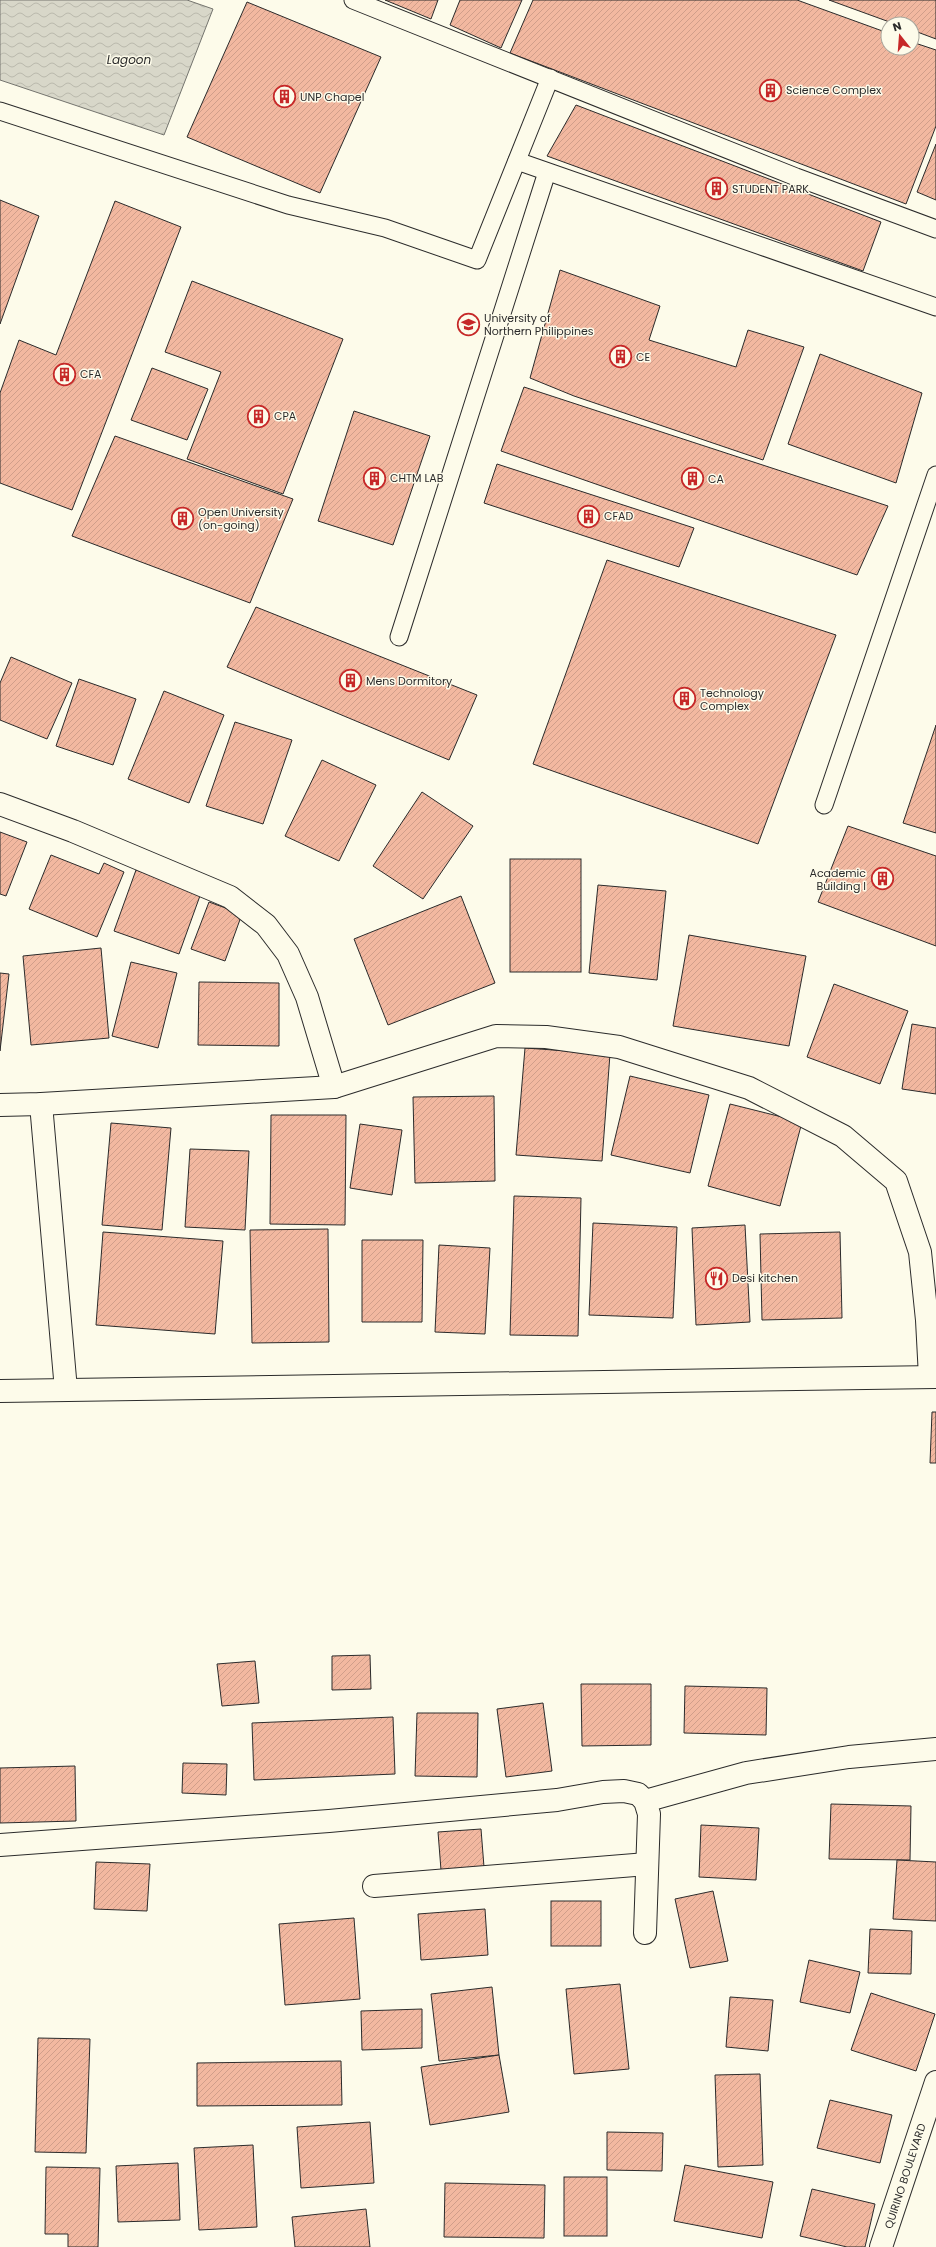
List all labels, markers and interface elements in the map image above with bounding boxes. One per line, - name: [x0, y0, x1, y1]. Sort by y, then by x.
- north arrow: [880, 16, 920, 56]
- text: N: [891, 18, 903, 35]
- water label: Lagoon: [107, 51, 151, 68]
- building icon: Science Complex: [758, 77, 784, 103]
- place label: Science Complex: [786, 82, 882, 98]
- building icon: UNP Chapel: [271, 84, 297, 110]
- place label: UNP Chapel: [300, 89, 364, 105]
- building icon: STUDENT PARK: [703, 176, 729, 202]
- place label: STUDENT PARK: [732, 181, 809, 197]
- place label: University of Northern Philippines: [484, 310, 594, 339]
- school or university icon: University of Northern Philippines: [455, 311, 481, 337]
- building icon: CE: [607, 344, 633, 370]
- place label: CE: [636, 349, 650, 365]
- building icon: CFA: [52, 361, 78, 387]
- place label: CFA: [80, 366, 102, 382]
- building icon: CPA: [246, 403, 272, 429]
- place label: CPA: [274, 408, 297, 424]
- building icon: CHTM LAB: [361, 465, 387, 491]
- building icon: CA: [679, 466, 705, 492]
- place label: CHTM LAB: [390, 470, 444, 486]
- place label: CA: [708, 471, 724, 487]
- building icon: CFAD: [576, 503, 602, 529]
- place label: Open University (on-going): [198, 504, 285, 533]
- building icon: Open University (on-going): [170, 505, 196, 531]
- place label: CFAD: [604, 508, 633, 524]
- building icon: Mens Dormitory: [338, 668, 364, 694]
- place label: Mens Dormitory: [366, 673, 453, 689]
- place label: Technology Complex: [700, 685, 765, 714]
- building icon: Technology Complex: [671, 686, 697, 712]
- place label: Academic Building I: [810, 865, 866, 894]
- building icon: Academic Building I: [869, 866, 895, 892]
- restaurant icon: Desi kitchen: [704, 1265, 730, 1291]
- place label: Desi kitchen: [732, 1270, 798, 1286]
- street label: QUIRINO BOULEVARD: [880, 2121, 930, 2231]

